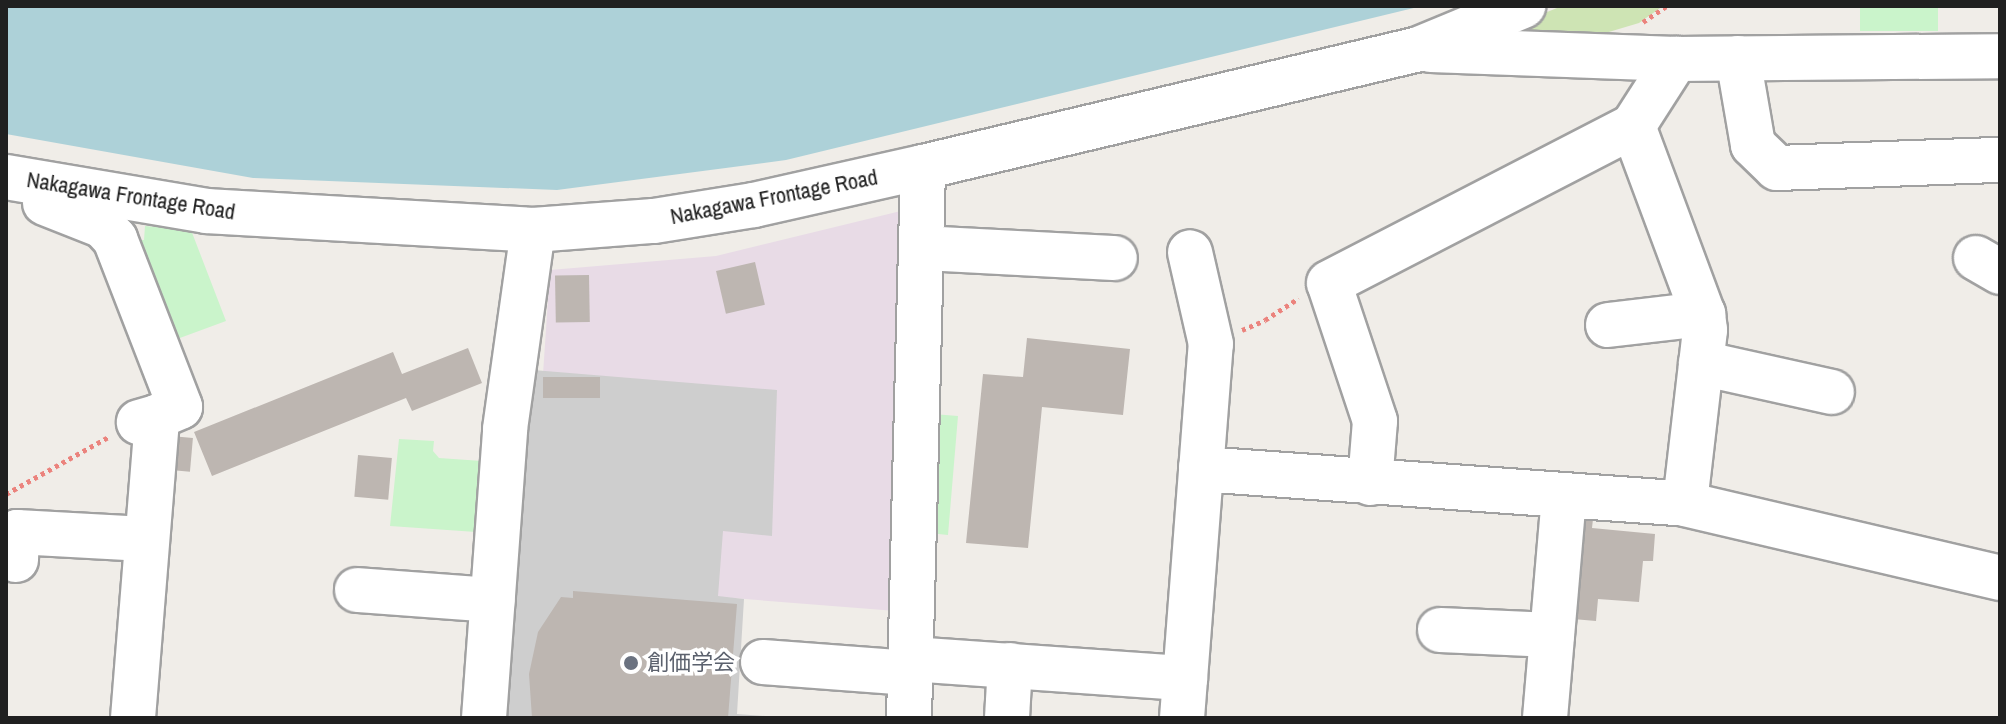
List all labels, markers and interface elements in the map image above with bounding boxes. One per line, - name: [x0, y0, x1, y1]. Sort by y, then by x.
- street label: Nakagawa Frontage Road: [668, 164, 880, 230]
- street label: Nakagawa Frontage Road: [25, 166, 237, 226]
- place label: 創価学会: [647, 650, 735, 676]
- marker: 創価学会: [622, 654, 640, 672]

